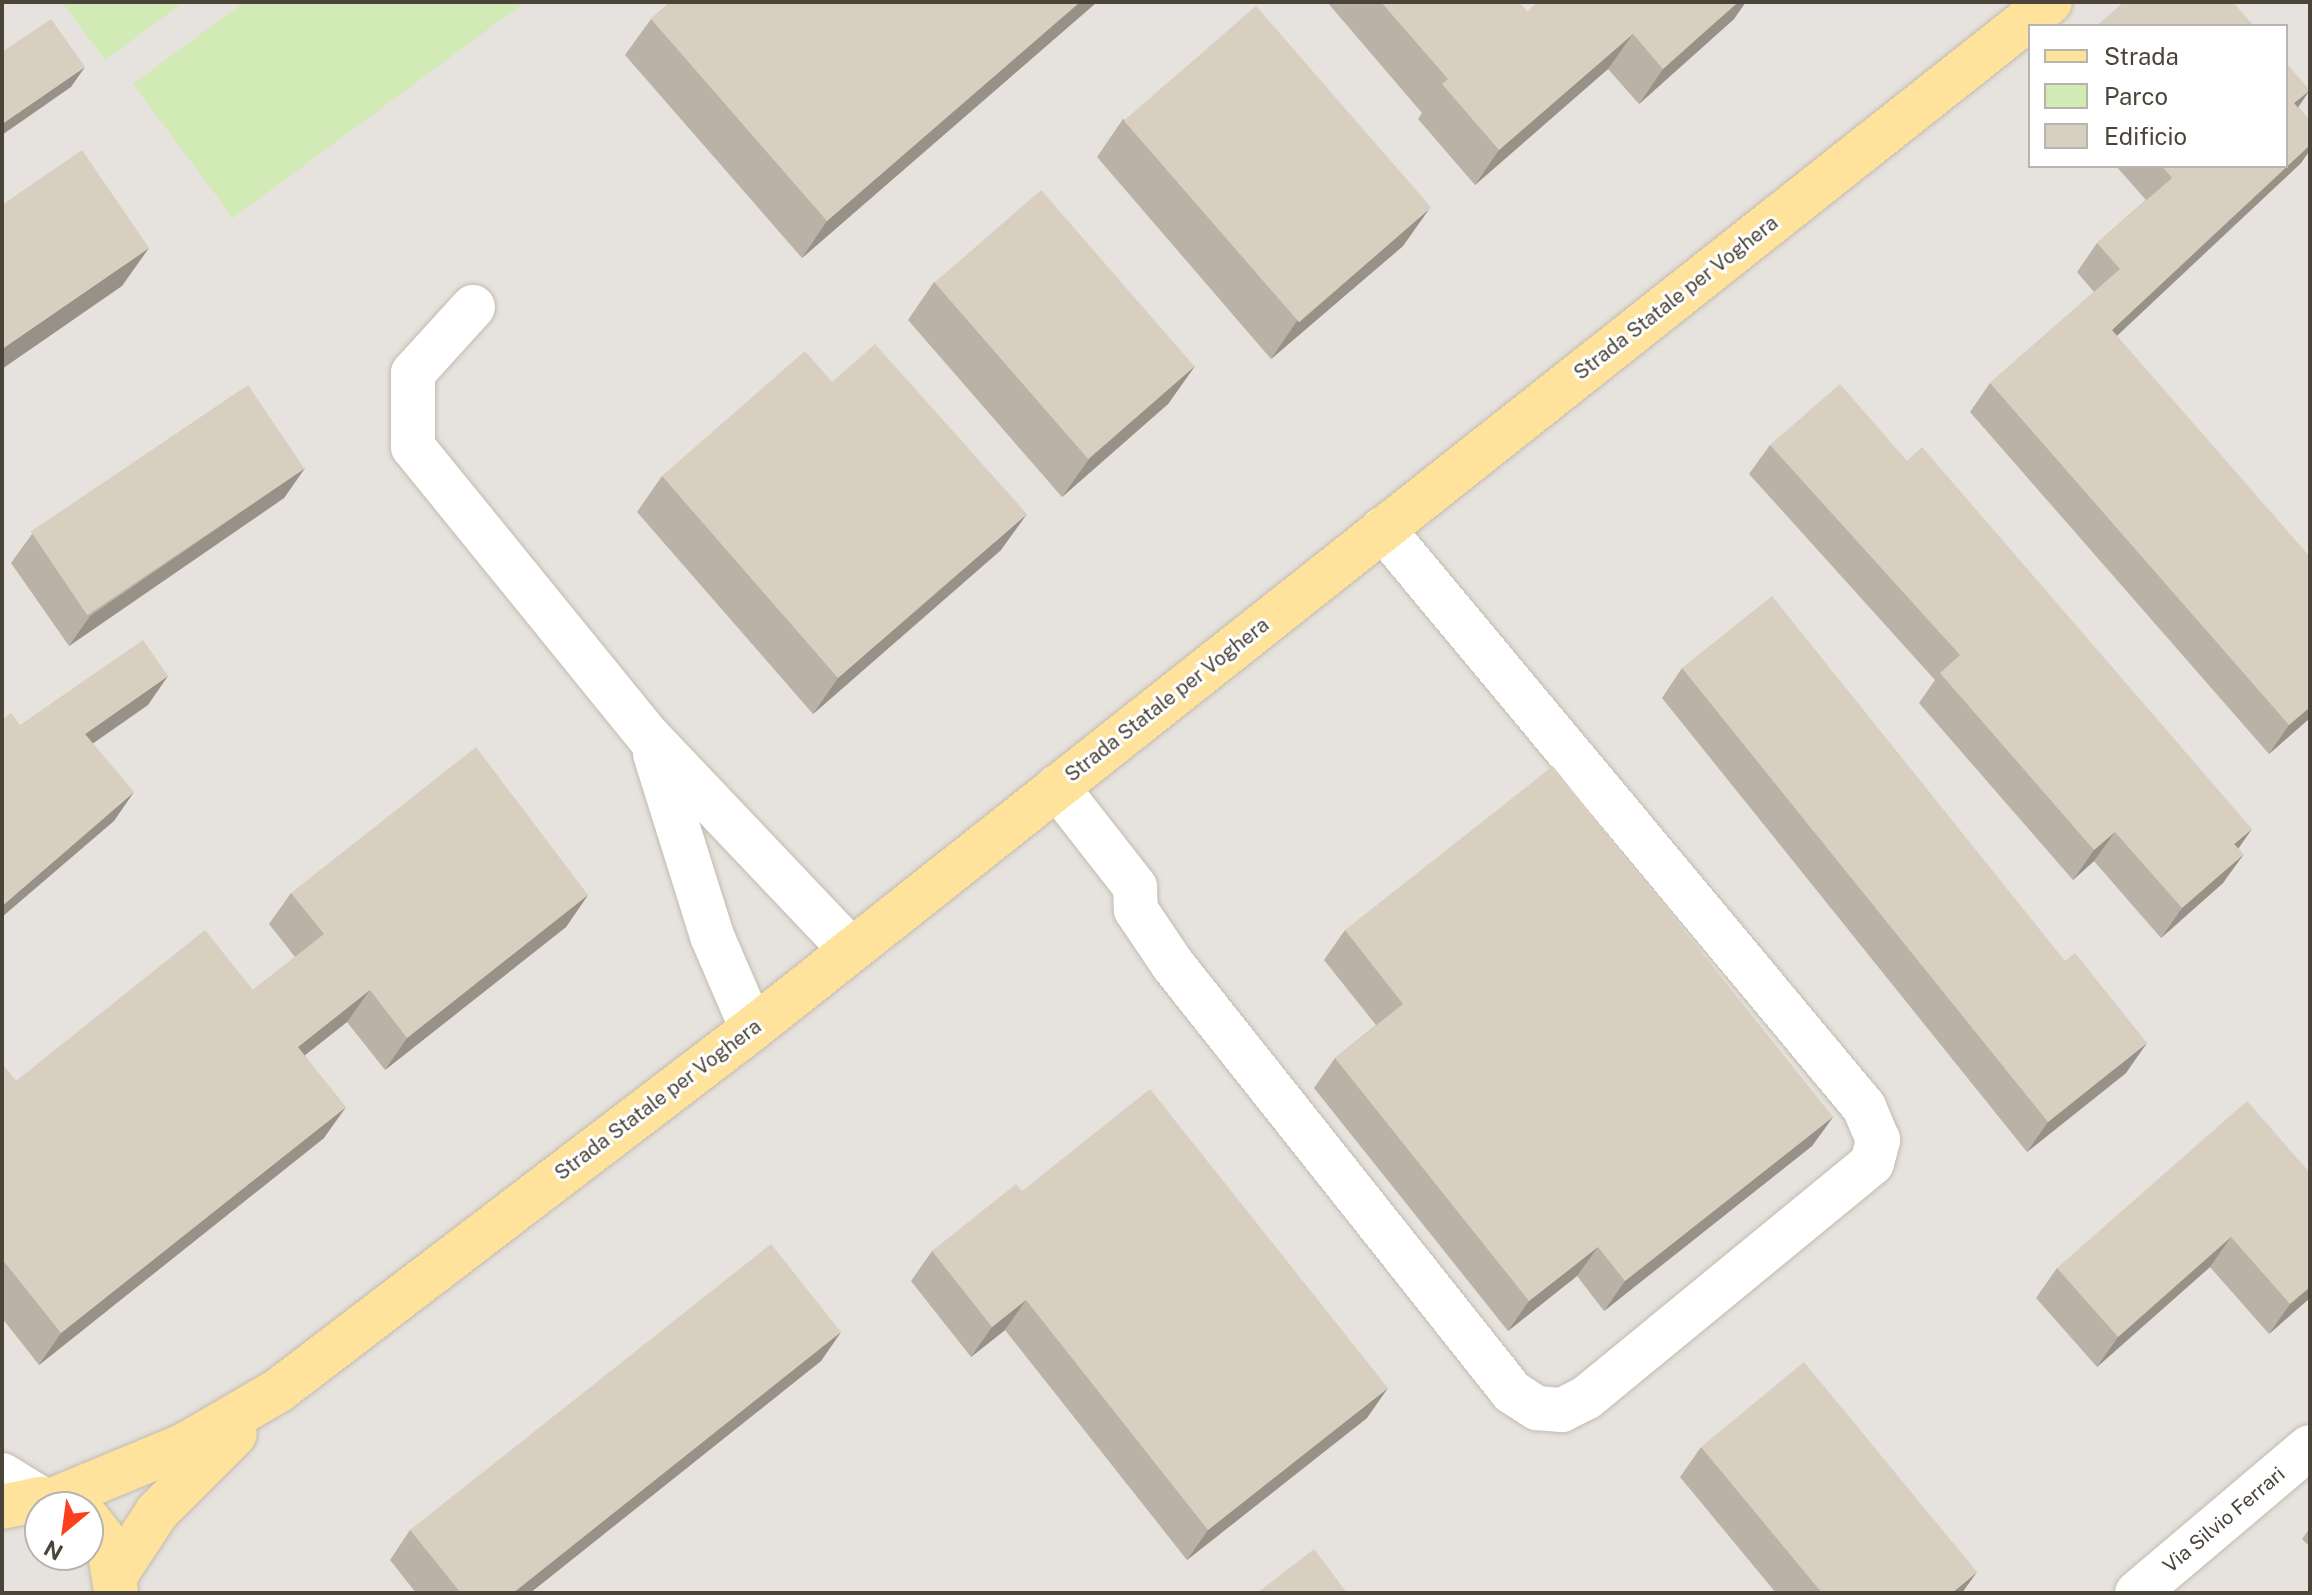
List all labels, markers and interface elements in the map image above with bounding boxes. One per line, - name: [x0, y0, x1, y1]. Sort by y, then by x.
- legend: [2028, 24, 2288, 168]
- text: Strada: [2104, 42, 2179, 70]
- text: Parco: [2104, 82, 2168, 110]
- text: Edificio: [2104, 122, 2187, 150]
- street label: Strada Statale per Voghera: [1569, 211, 1783, 385]
- street label: Strada Statale per Voghera: [1060, 613, 1274, 787]
- street label: Strada Statale per Voghera: [550, 1014, 766, 1186]
- street label: Via Silvio Ferrari: [2158, 1462, 2290, 1578]
- north arrow: [24, 1491, 104, 1571]
- text: N: [40, 1535, 67, 1566]

